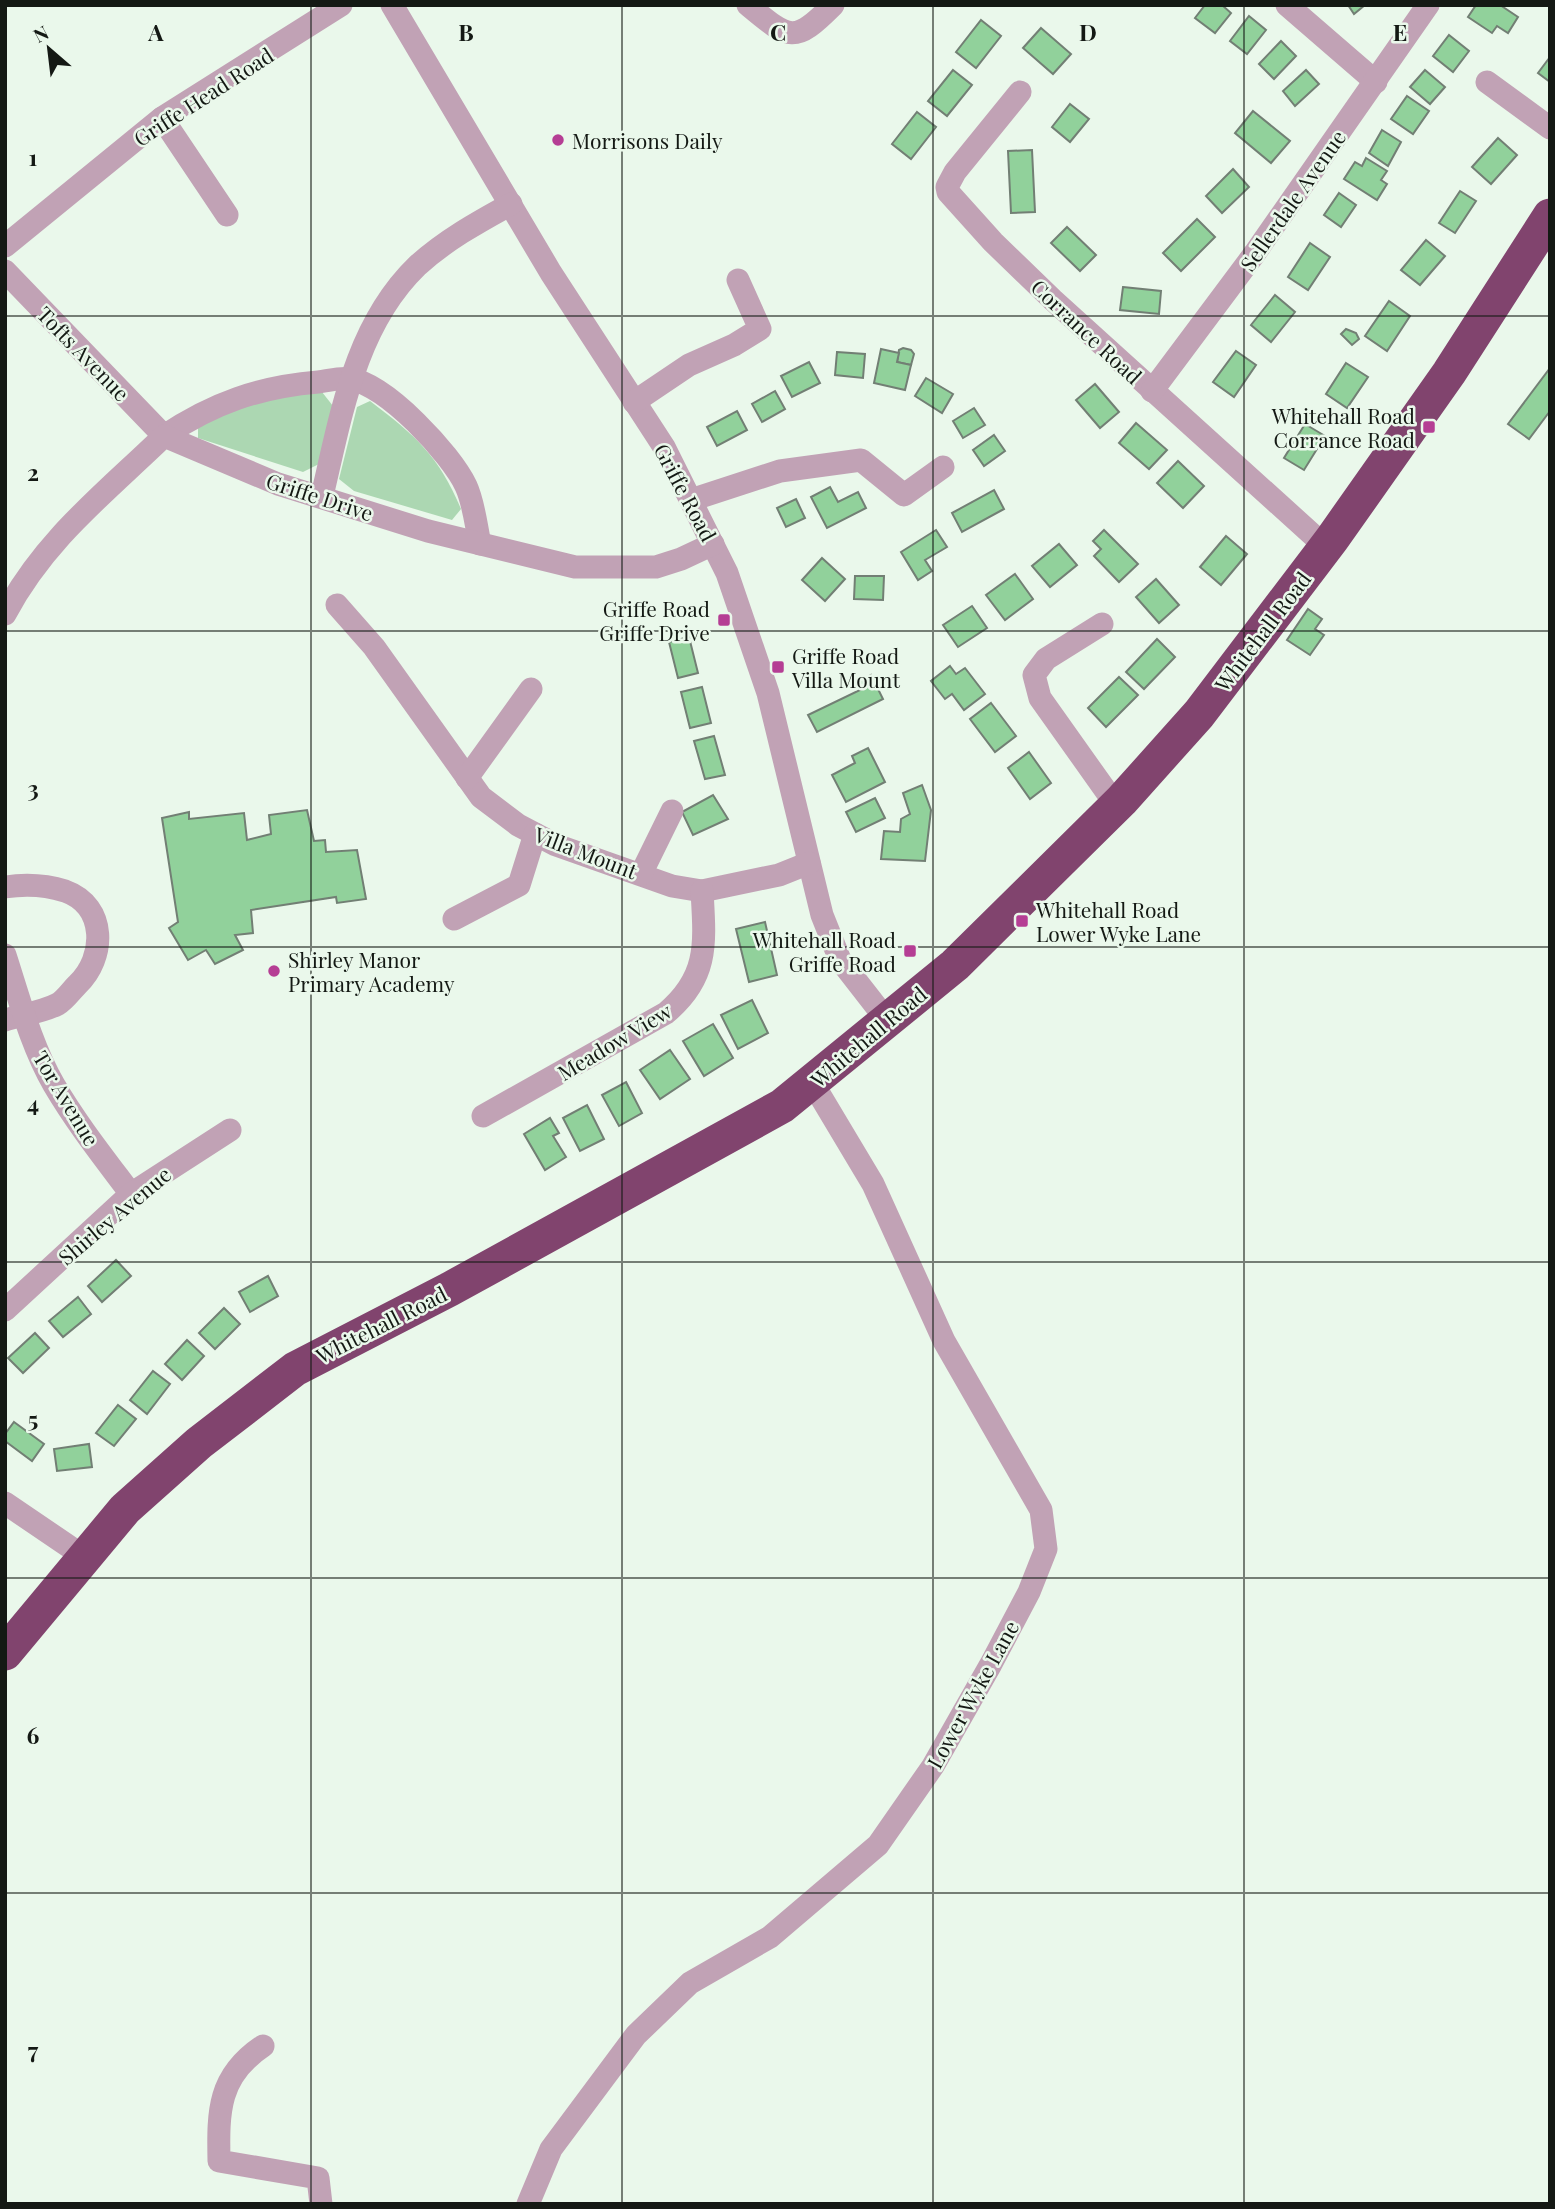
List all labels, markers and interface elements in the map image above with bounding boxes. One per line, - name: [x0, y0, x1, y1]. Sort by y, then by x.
- north arrow: [14, 14, 84, 84]
- text: A: [147, 16, 164, 47]
- text: B: [458, 16, 474, 47]
- text: C: [770, 16, 786, 47]
- text: D: [1079, 16, 1097, 47]
- text: E: [1393, 16, 1407, 47]
- text: N: [28, 18, 53, 48]
- street label: Griffe Head Road: [128, 40, 278, 152]
- street label: Sellerdale Avenue: [1233, 124, 1351, 276]
- place label: Morrisons Daily: [572, 126, 723, 154]
- marker: Morrisons Daily: [550, 132, 566, 148]
- text: 1: [29, 141, 38, 172]
- street label: Corrance Road: [1026, 273, 1148, 389]
- street label: Tofts Avenue: [32, 300, 136, 406]
- place label: Whitehall Road Corrance Road: [1271, 401, 1415, 453]
- marker: Whitehall Road Corrance Road: [1421, 419, 1437, 435]
- street label: Griffe Road: [648, 438, 724, 546]
- text: 2: [27, 456, 39, 487]
- street label: Griffe Drive: [263, 466, 377, 526]
- street label: Whitehall Road: [1207, 565, 1316, 697]
- place label: Griffe Road Griffe Drive: [599, 594, 710, 646]
- marker: Griffe Road Griffe Drive: [716, 612, 732, 628]
- place label: Griffe Road Villa Mount: [791, 641, 900, 693]
- marker: Griffe Road Villa Mount: [770, 659, 786, 675]
- text: 3: [27, 772, 39, 803]
- street label: Villa Mount: [530, 819, 642, 885]
- place label: Whitehall Road Lower Wyke Lane: [1035, 895, 1201, 947]
- marker: Whitehall Road Lower Wyke Lane: [1014, 913, 1030, 929]
- place label: Whitehall Road Griffe Road: [752, 925, 896, 977]
- marker: Whitehall Road Griffe Road: [902, 943, 918, 959]
- place label: Shirley Manor Primary Academy: [288, 945, 455, 997]
- marker: Shirley Manor Primary Academy: [266, 963, 282, 979]
- street label: Whitehall Road: [803, 979, 932, 1093]
- street label: Meadow View: [552, 996, 677, 1086]
- street label: Tor Avenue: [28, 1045, 106, 1151]
- text: 4: [27, 1087, 39, 1118]
- street label: Shirley Avenue: [52, 1160, 176, 1270]
- street label: Whitehall Road: [310, 1279, 451, 1369]
- text: 5: [28, 1403, 38, 1434]
- street label: Lower Wyke Lane: [920, 1615, 1024, 1773]
- text: 6: [27, 1719, 40, 1750]
- text: 7: [28, 2034, 39, 2065]

